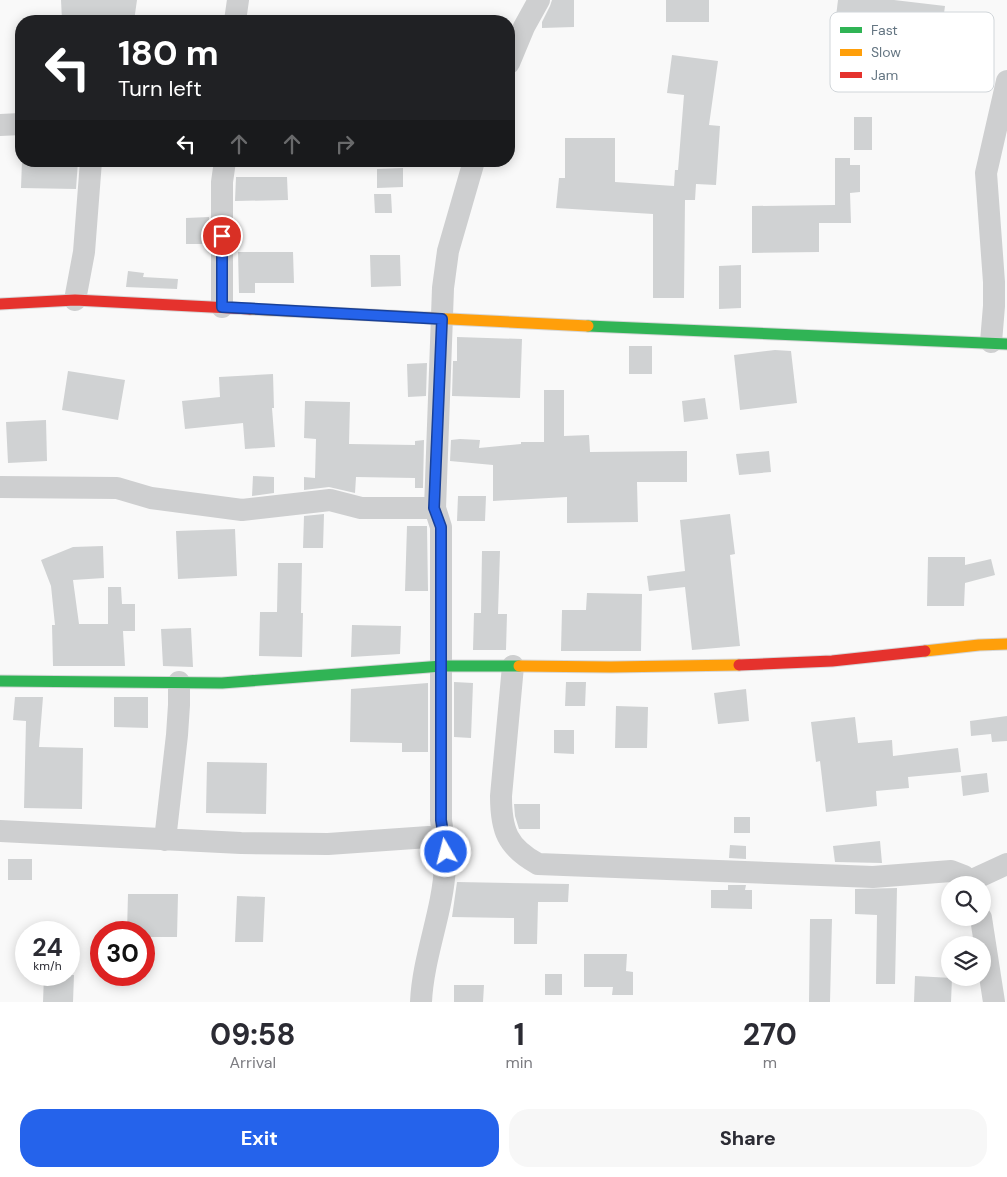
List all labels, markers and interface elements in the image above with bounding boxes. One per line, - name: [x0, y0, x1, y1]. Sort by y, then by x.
- legend: [830, 12, 994, 92]
- text: Fast: [871, 21, 898, 39]
- text: 180 m: [118, 30, 219, 76]
- icon: left: [35, 35, 100, 100]
- text: Slow: [871, 43, 901, 61]
- text: Jam: [871, 66, 898, 84]
- text: Turn left: [118, 74, 202, 103]
- icon: left: [172, 130, 200, 158]
- icon: ahead: [225, 130, 253, 158]
- icon: ahead: [278, 130, 306, 158]
- icon: right: [331, 130, 359, 158]
- pin: [201, 215, 243, 257]
- icon: arrive: [208, 222, 236, 250]
- position arrow: [419, 825, 471, 877]
- map controls: [941, 876, 991, 986]
- button: search: [941, 876, 991, 926]
- speed limit sign: 30: [90, 921, 155, 986]
- text: 24: [32, 931, 63, 964]
- button: layers: [941, 936, 991, 986]
- text: km/h: [33, 958, 62, 974]
- text: 09:58: [210, 1015, 295, 1054]
- text: 1: [514, 1015, 525, 1054]
- text: 270: [743, 1015, 797, 1054]
- text: Arrival: [229, 1052, 276, 1073]
- text: min: [505, 1052, 533, 1073]
- text: m: [763, 1052, 777, 1073]
- button: Exit: [20, 1109, 499, 1167]
- button: Share: [509, 1109, 987, 1167]

